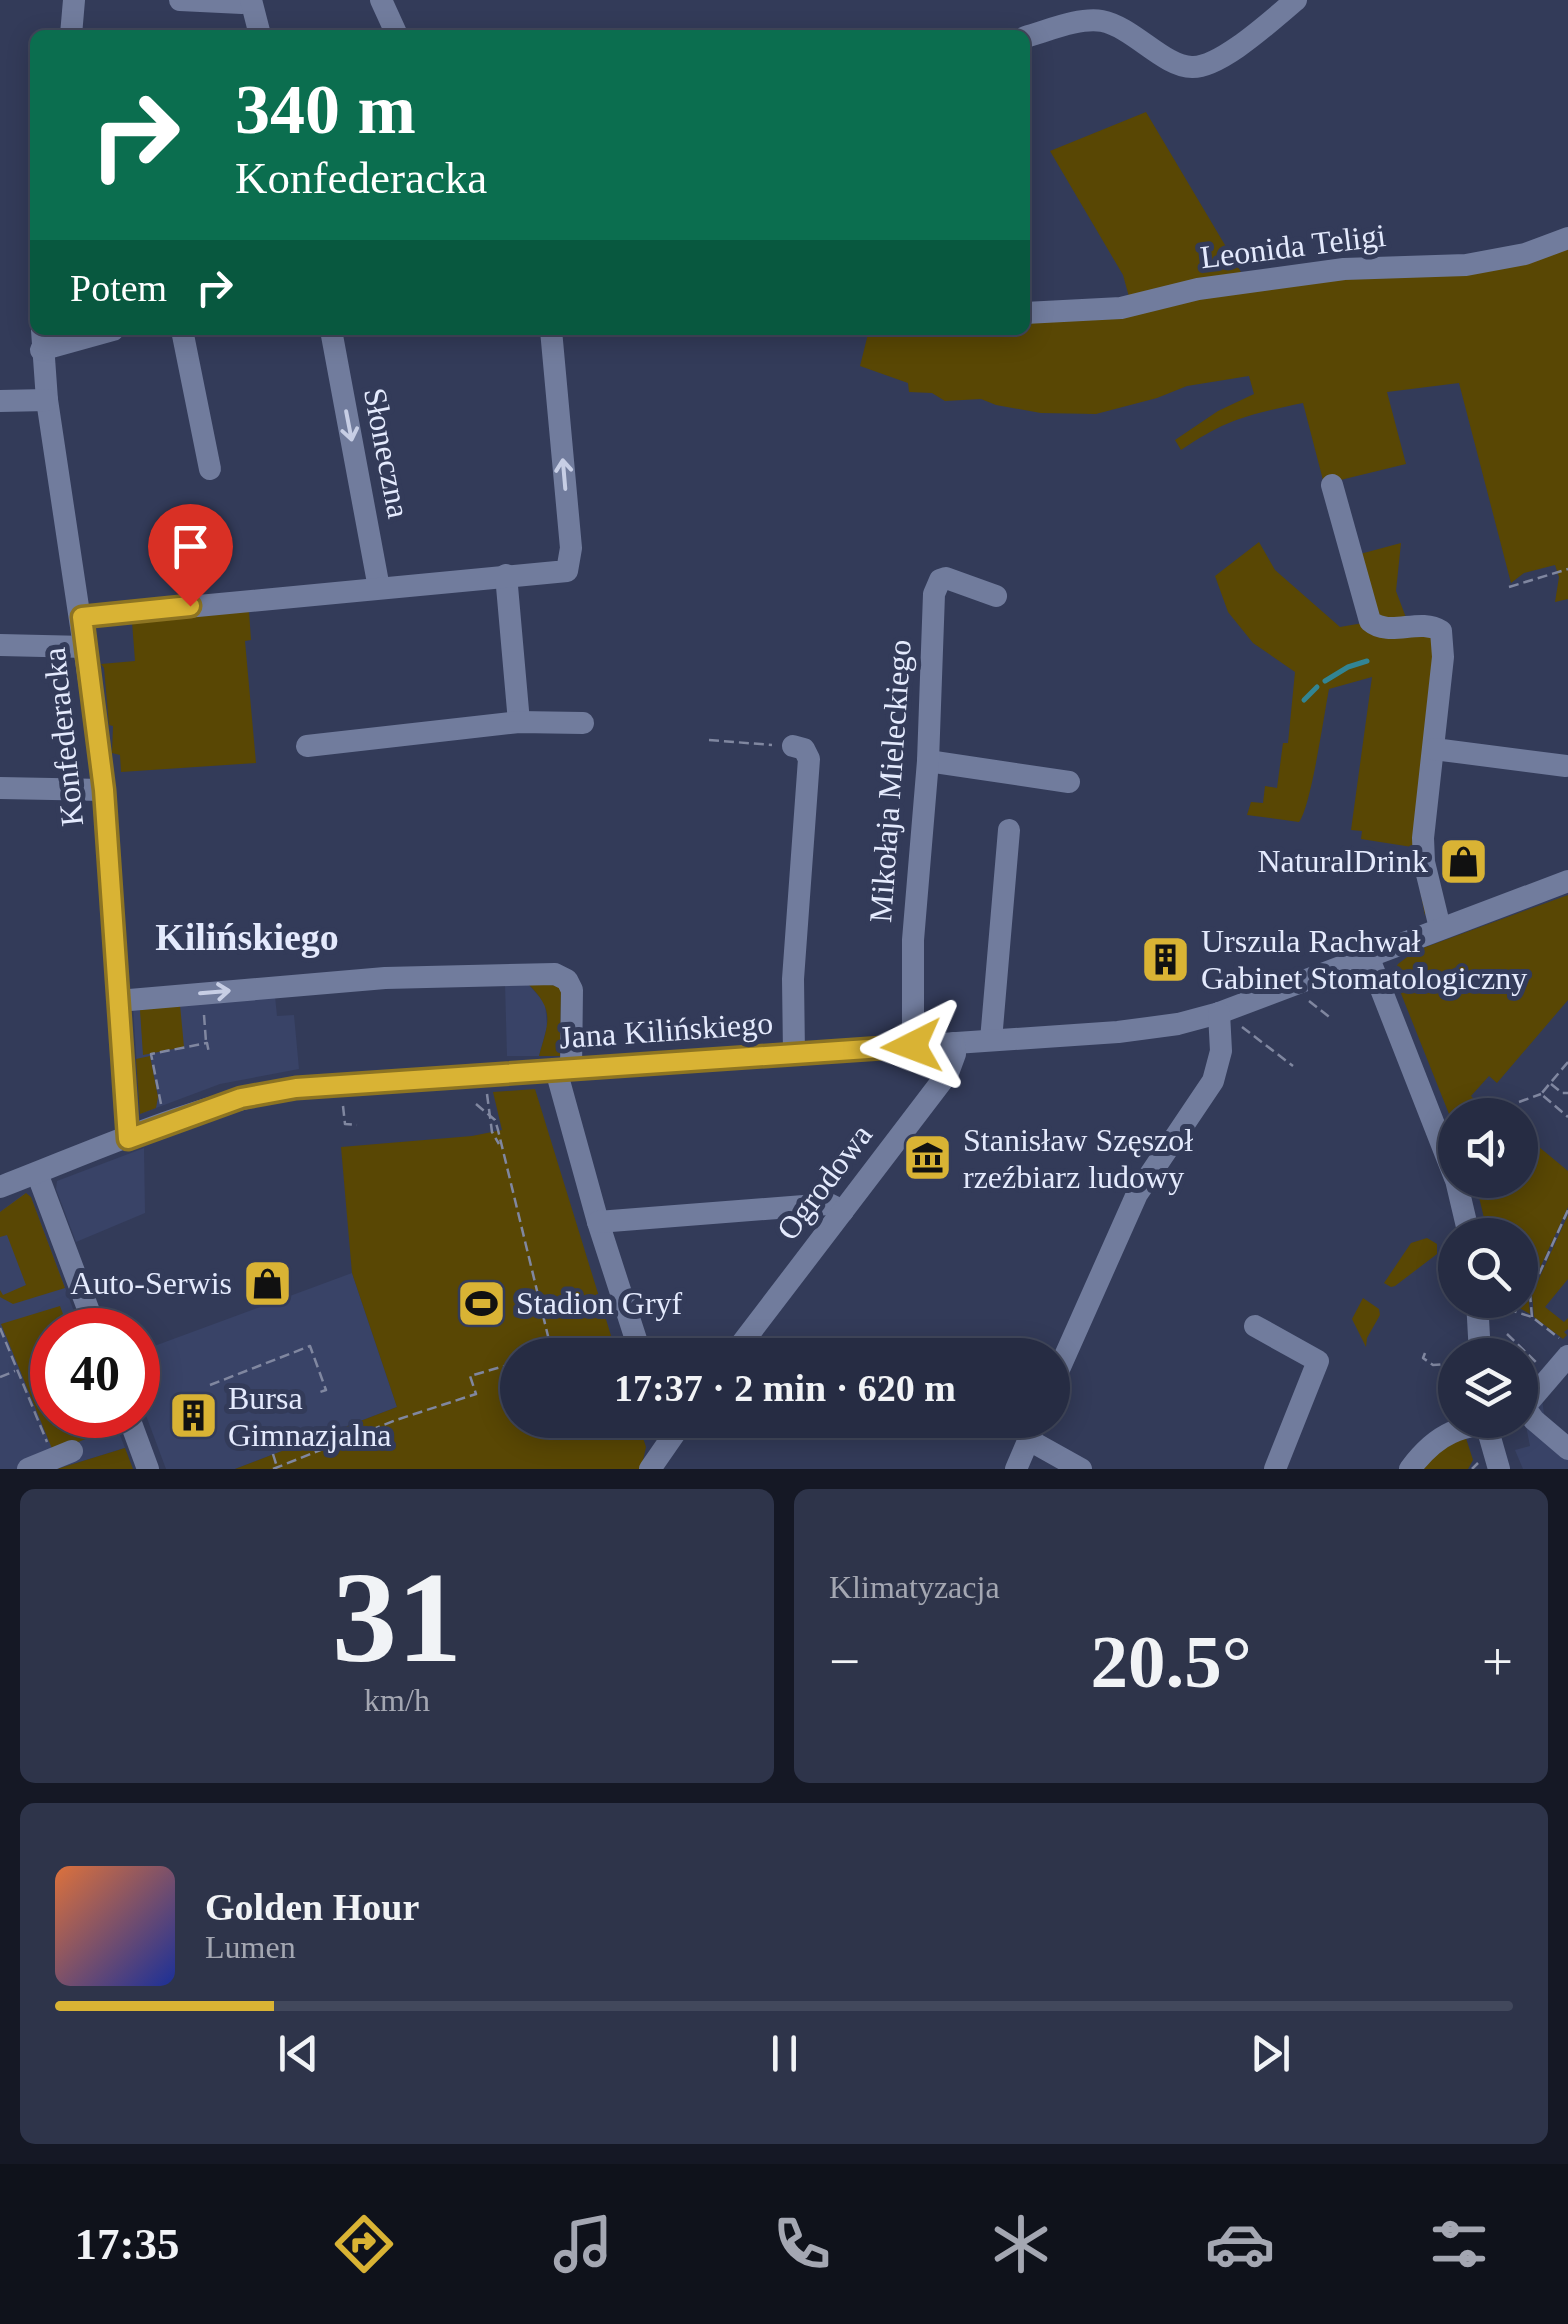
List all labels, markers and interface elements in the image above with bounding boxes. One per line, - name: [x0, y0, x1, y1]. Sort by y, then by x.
- icon: right: [70, 70, 200, 200]
- text: 340 m: [235, 71, 416, 148]
- text: Konfederacka: [235, 153, 487, 203]
- street label: Leonida Teligi: [1198, 217, 1388, 275]
- icon: right: [187, 260, 242, 315]
- text: Potem: [70, 267, 167, 309]
- street label: Słoneczna: [357, 385, 417, 521]
- one-way arrow: [340, 409, 359, 442]
- one-way arrow: [554, 458, 573, 490]
- pin: [148, 504, 233, 607]
- icon: arrive: [163, 519, 218, 574]
- street label: Mikołaja Mieleckiego: [862, 638, 918, 924]
- street label: Konfederacka: [36, 646, 90, 828]
- shop icon: NaturalDrink: [1437, 835, 1489, 887]
- place label: NaturalDrink: [1257, 843, 1428, 879]
- district label: Kilińskiego: [155, 916, 339, 958]
- place label: Urszula Rachwał Gabinet Stomatologiczny: [1201, 923, 1527, 996]
- building icon: Urszula Rachwał Gabinet Stomatologiczny: [1140, 933, 1192, 985]
- one-way arrow: [199, 983, 231, 1002]
- position arrow: [860, 994, 964, 1098]
- street label: Jana Kilińskiego: [558, 1005, 774, 1055]
- map controls: [1438, 1098, 1538, 1438]
- button: sound: [1438, 1098, 1538, 1198]
- street label: Ogrodowa: [769, 1117, 879, 1247]
- place label: Stanisław Szęszoł rzeźbiarz ludowy: [963, 1122, 1193, 1195]
- museum icon: Stanisław Szęszoł rzeźbiarz ludowy: [902, 1132, 954, 1184]
- button: search: [1438, 1218, 1538, 1318]
- shop icon: Auto-Serwis: [241, 1257, 293, 1309]
- place label: Auto-Serwis: [70, 1265, 232, 1301]
- sports icon: Stadion Gryf: [455, 1277, 507, 1329]
- place label: Stadion Gryf: [516, 1285, 683, 1321]
- speed limit sign: 40: [30, 1308, 160, 1438]
- button: layers: [1438, 1338, 1538, 1438]
- text: 17:37 · 2 min · 620 m: [614, 1367, 956, 1409]
- place label: Bursa Gimnazjalna: [228, 1380, 391, 1453]
- building icon: Bursa Gimnazjalna: [167, 1390, 219, 1442]
- text: 31: [332, 1545, 462, 1689]
- text: Klimatyzacja: [829, 1569, 1000, 1605]
- text: 20.5°: [1090, 1620, 1252, 1703]
- text: −: [829, 1631, 860, 1692]
- text: +: [1482, 1631, 1513, 1692]
- text: km/h: [364, 1682, 430, 1718]
- text: Golden Hour: [205, 1886, 419, 1928]
- text: Lumen: [205, 1929, 296, 1965]
- icon: previous: [271, 2026, 326, 2081]
- icon: pause: [757, 2026, 812, 2081]
- icon: next: [1243, 2026, 1298, 2081]
- icon: directions: [329, 2209, 399, 2279]
- icon: music: [548, 2209, 618, 2279]
- icon: phone: [767, 2209, 837, 2279]
- icon: climate: [986, 2209, 1056, 2279]
- icon: car: [1205, 2209, 1275, 2279]
- icon: filters: [1424, 2209, 1494, 2279]
- text: 17:35: [75, 2219, 180, 2269]

